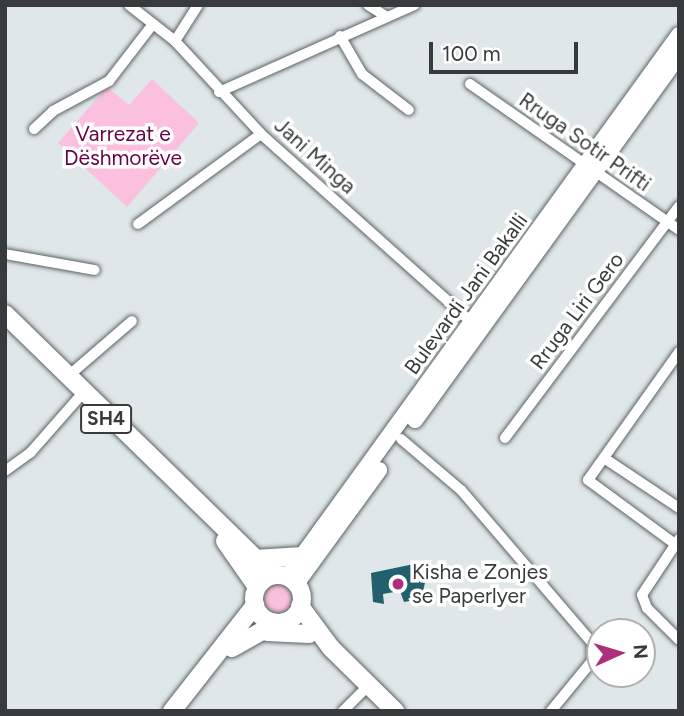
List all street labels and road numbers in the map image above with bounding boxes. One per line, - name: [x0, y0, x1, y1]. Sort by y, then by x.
- street label: Rruga Sotir Prifti: [514, 87, 656, 197]
- street label: Jani Minga: [269, 113, 361, 199]
- street label: Bulevardi Jani Bakalli: [399, 209, 533, 379]
- street label: Rruga Liri Gero: [525, 248, 629, 374]
- road number: SH4: [80, 404, 132, 434]

